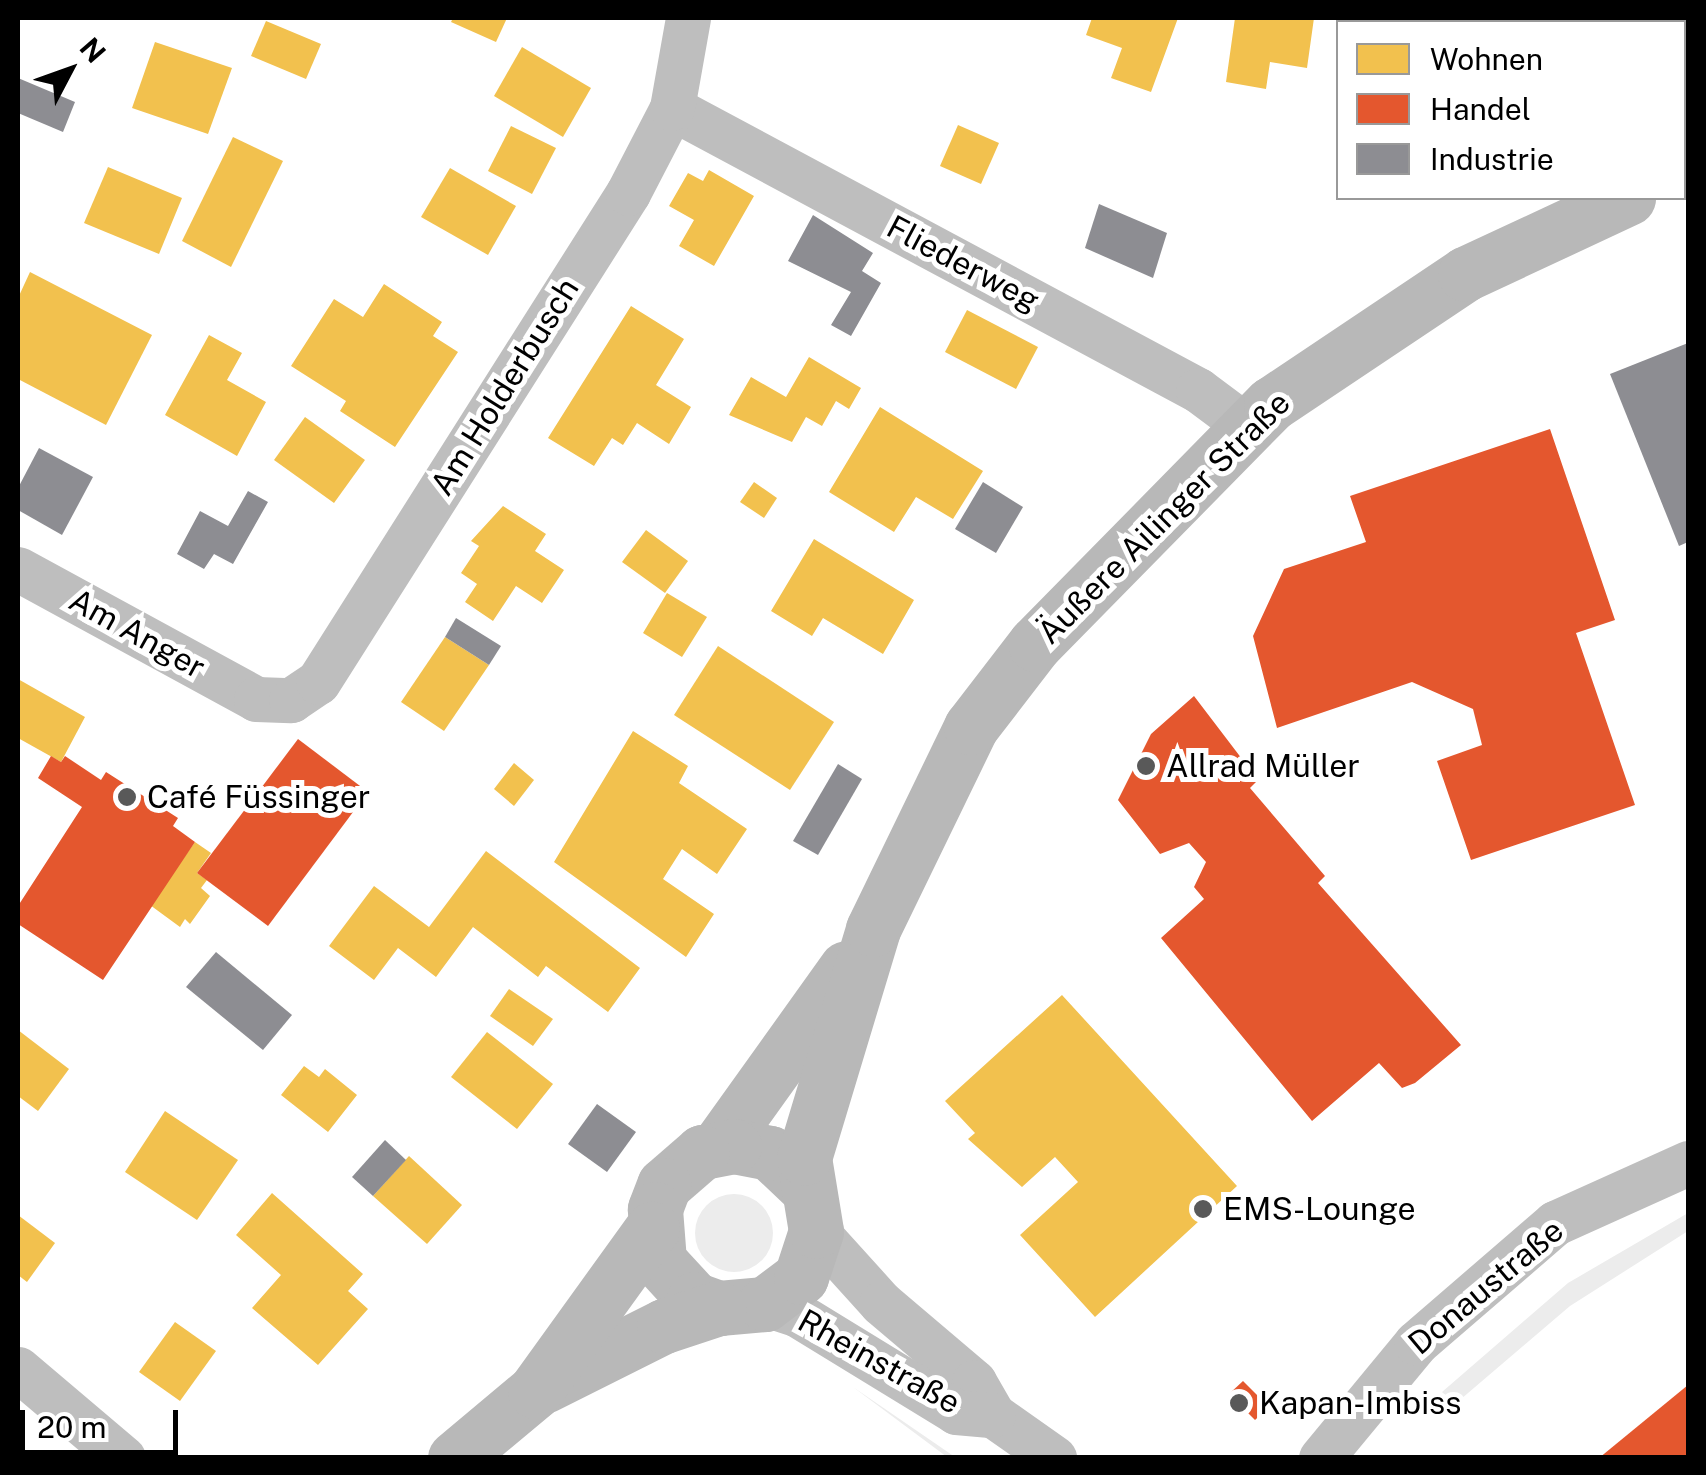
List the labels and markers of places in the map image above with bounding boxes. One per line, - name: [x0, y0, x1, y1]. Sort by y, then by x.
- place label: Allrad Müller: [1166, 747, 1360, 785]
- marker: Allrad Müller: [1135, 755, 1157, 777]
- place label: Café Füssinger: [147, 778, 371, 816]
- marker: Café Füssinger: [116, 786, 138, 808]
- place label: EMS-Lounge: [1223, 1190, 1416, 1228]
- marker: EMS-Lounge: [1192, 1198, 1214, 1220]
- place label: Kapan-Imbiss: [1259, 1384, 1461, 1422]
- marker: Kapan-Imbiss: [1228, 1392, 1250, 1414]

